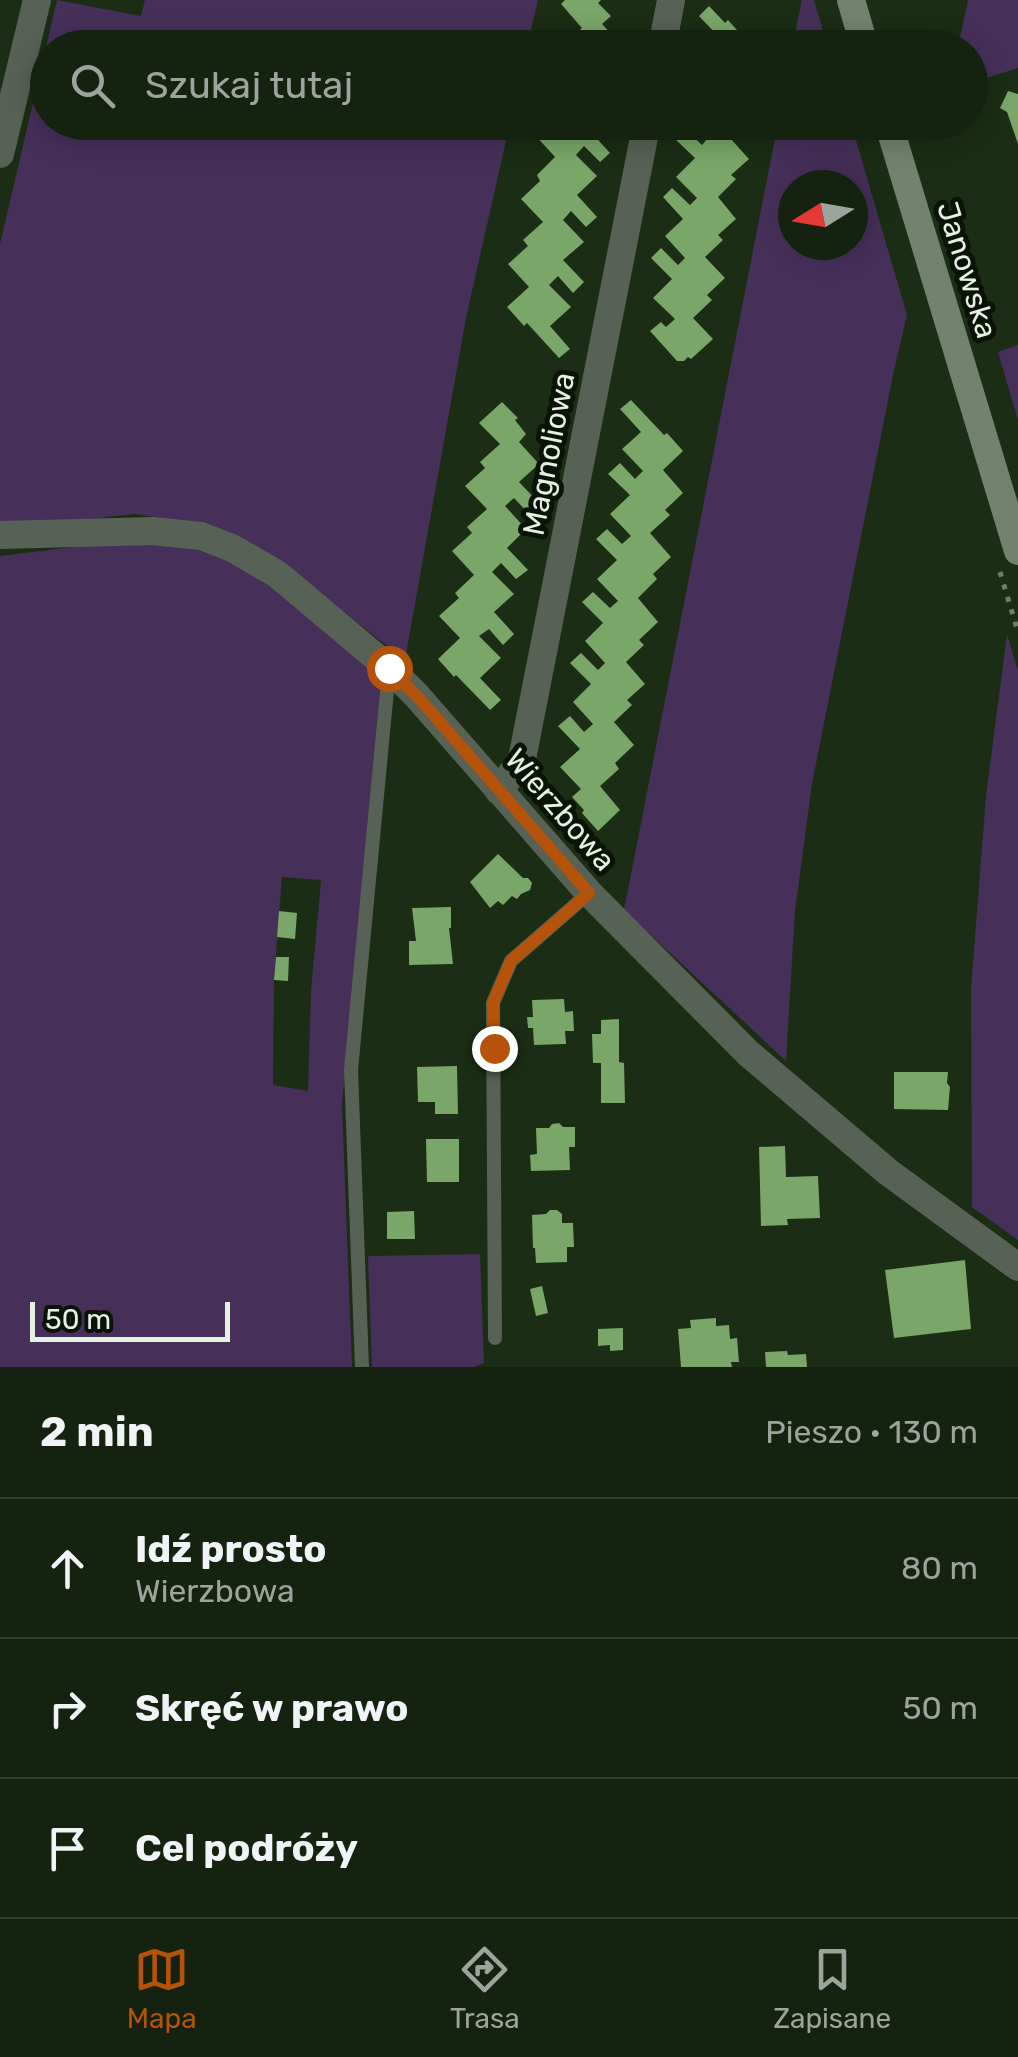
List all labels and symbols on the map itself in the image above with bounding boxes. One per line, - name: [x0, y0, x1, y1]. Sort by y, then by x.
- north arrow: [778, 170, 868, 260]
- street label: Janowska: [929, 197, 1005, 343]
- street label: Magnoliowa: [516, 369, 582, 539]
- route start: [367, 646, 413, 692]
- street label: Wierzbowa: [497, 742, 623, 878]
- route end: [472, 1026, 518, 1072]
- scale bar: [30, 1297, 230, 1342]

